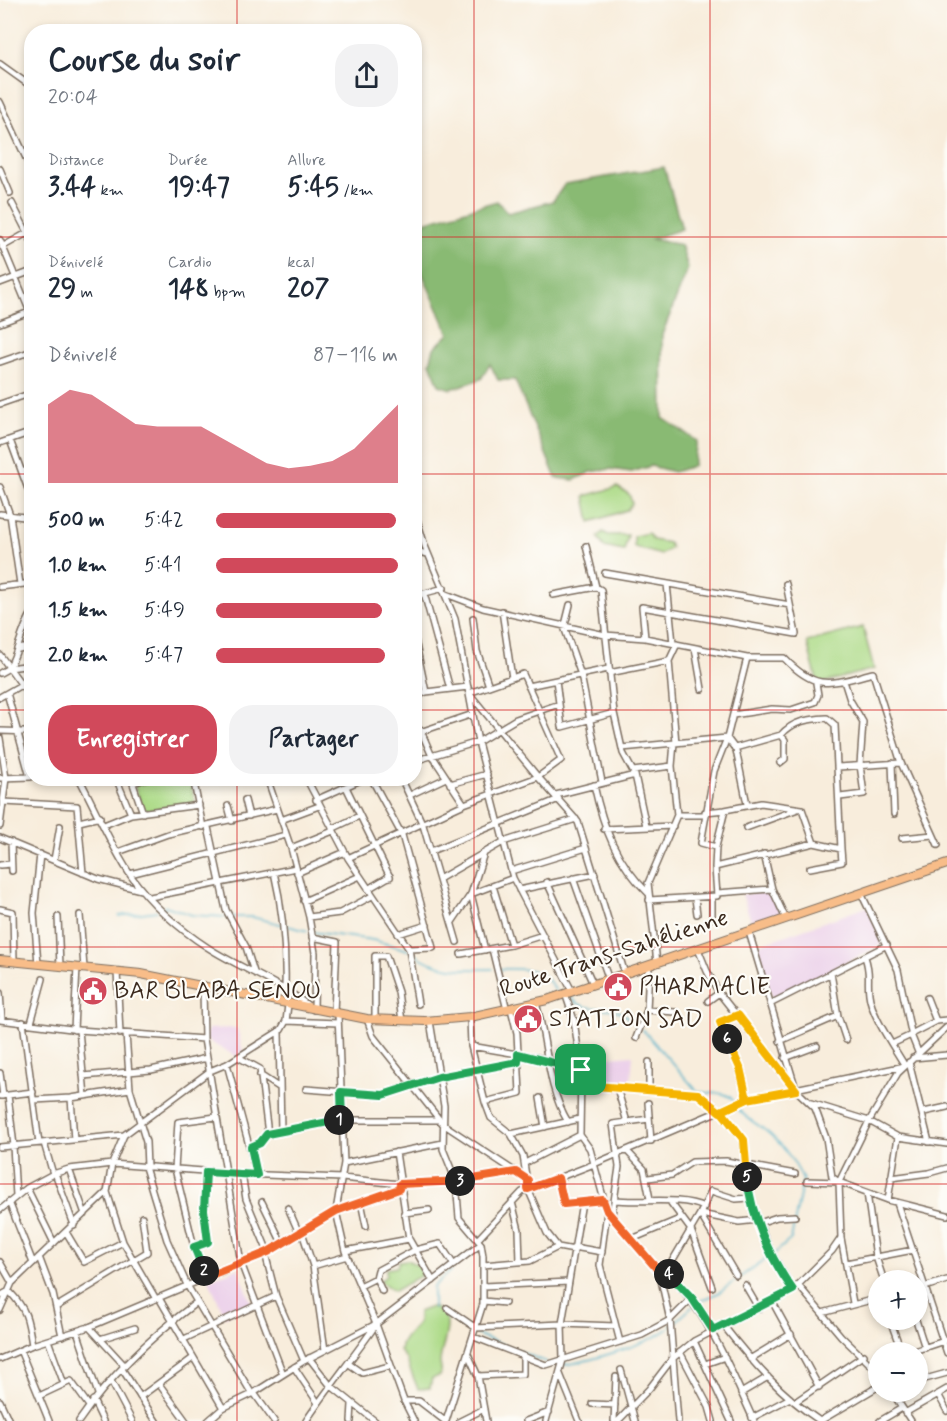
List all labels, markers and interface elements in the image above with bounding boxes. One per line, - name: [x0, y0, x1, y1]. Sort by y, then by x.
- text: Course du soir: [48, 39, 240, 83]
- button: share: [335, 44, 398, 107]
- text: 20:04: [48, 84, 98, 111]
- text: Distance: [48, 150, 104, 171]
- text: Durée: [168, 150, 208, 171]
- text: Allure: [287, 150, 326, 171]
- text: 3.44: [48, 171, 96, 205]
- text: 19:47: [168, 171, 230, 205]
- text: 5:45: [287, 171, 339, 205]
- text: km: [96, 180, 124, 201]
- text: /km: [339, 180, 374, 201]
- text: Dénivelé: [48, 252, 103, 273]
- text: Cardio: [168, 252, 212, 273]
- text: kcal: [287, 252, 314, 273]
- text: 29: [48, 273, 76, 307]
- text: 148: [168, 273, 209, 307]
- text: 207: [287, 273, 329, 307]
- text: m: [76, 282, 93, 303]
- text: bpm: [209, 282, 246, 303]
- text: Dénivelé: [48, 342, 117, 369]
- text: 87–116 m: [313, 342, 398, 369]
- text: 500 m: [48, 507, 105, 534]
- text: 5:42: [144, 507, 184, 534]
- text: 1.0 km: [48, 552, 107, 579]
- text: 5:41: [144, 552, 182, 579]
- text: 1.5 km: [48, 597, 108, 624]
- text: 5:49: [144, 597, 185, 624]
- text: 2.0 km: [48, 642, 108, 669]
- text: 5:47: [144, 642, 183, 669]
- button: Enregistrer: [48, 705, 217, 774]
- button: Partager: [229, 705, 398, 774]
- street label: Route Trans-Sahélienne: [496, 902, 732, 1006]
- public building icon: PHARMACIE: [602, 971, 634, 1003]
- place label: PHARMACIE: [639, 972, 770, 1003]
- public building icon: BAR BLABA SENOU: [77, 975, 109, 1007]
- place label: BAR BLABA SENOU: [114, 976, 321, 1007]
- public building icon: STATION SAD: [512, 1003, 544, 1035]
- place label: STATION SAD: [549, 1004, 703, 1035]
- pin: 6: [712, 1024, 742, 1054]
- text: 6: [723, 1028, 731, 1049]
- pin: [555, 1044, 606, 1095]
- icon: arrive: [564, 1053, 597, 1086]
- pin: 1: [324, 1105, 354, 1135]
- text: 1: [335, 1109, 343, 1130]
- pin: 5: [732, 1162, 762, 1192]
- pin: 3: [445, 1166, 475, 1196]
- text: 5: [742, 1166, 752, 1187]
- text: 3: [456, 1170, 464, 1191]
- pin: 2: [189, 1256, 219, 1286]
- pin: 4: [654, 1259, 684, 1289]
- text: 2: [200, 1260, 208, 1281]
- text: 4: [664, 1263, 674, 1284]
- map controls: [868, 1270, 928, 1402]
- button: +: [868, 1270, 928, 1330]
- button: −: [868, 1342, 928, 1402]

